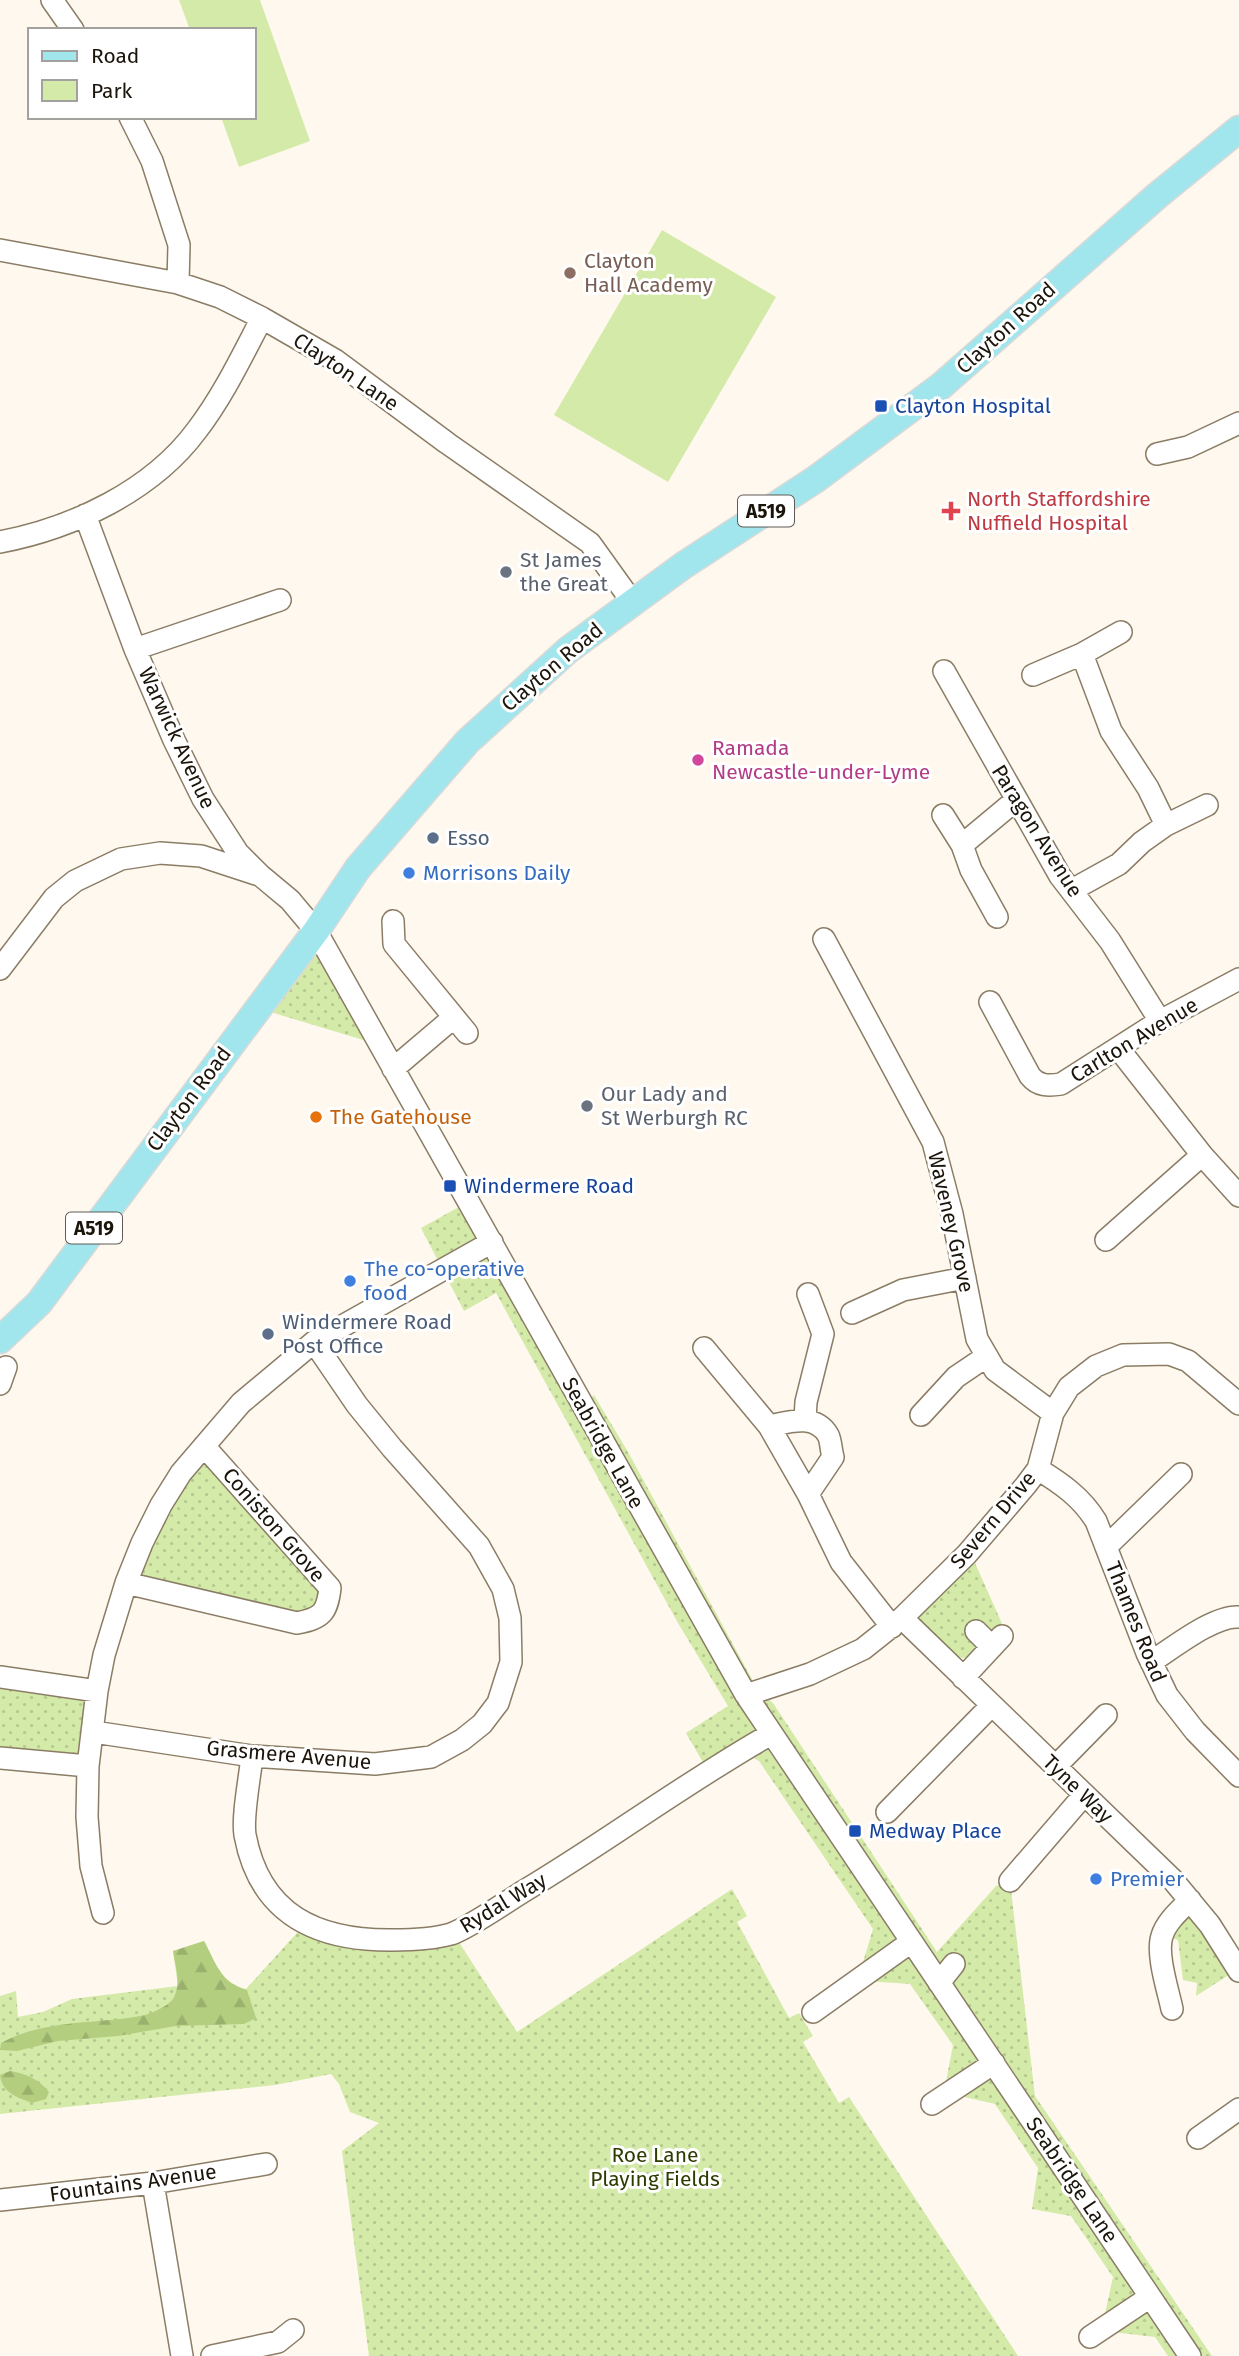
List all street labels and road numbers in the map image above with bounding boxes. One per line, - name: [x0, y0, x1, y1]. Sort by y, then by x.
- street label: Clayton Road: [951, 277, 1061, 379]
- street label: Clayton Lane: [288, 327, 404, 417]
- road number: A519: [738, 496, 794, 526]
- street label: Clayton Road: [496, 617, 608, 717]
- street label: Warwick Avenue: [133, 663, 221, 813]
- street label: Paragon Avenue: [986, 760, 1088, 902]
- street label: Carlton Avenue: [1065, 992, 1203, 1088]
- street label: Clayton Road: [141, 1041, 237, 1157]
- street label: Waveney Grove: [922, 1149, 980, 1295]
- road number: A519: [66, 1212, 122, 1244]
- street label: Seabridge Lane: [556, 1373, 650, 1513]
- street label: Coniston Grove: [217, 1462, 331, 1588]
- street label: Severn Drive: [945, 1466, 1041, 1574]
- street label: Thames Road: [1100, 1558, 1172, 1686]
- street label: Grasmere Avenue: [206, 1735, 372, 1775]
- street label: Tyne Way: [1037, 1749, 1119, 1829]
- street label: Rydal Way: [455, 1867, 552, 1939]
- street label: Seabridge Lane: [1020, 2112, 1124, 2248]
- street label: Fountains Avenue: [48, 2158, 218, 2208]

